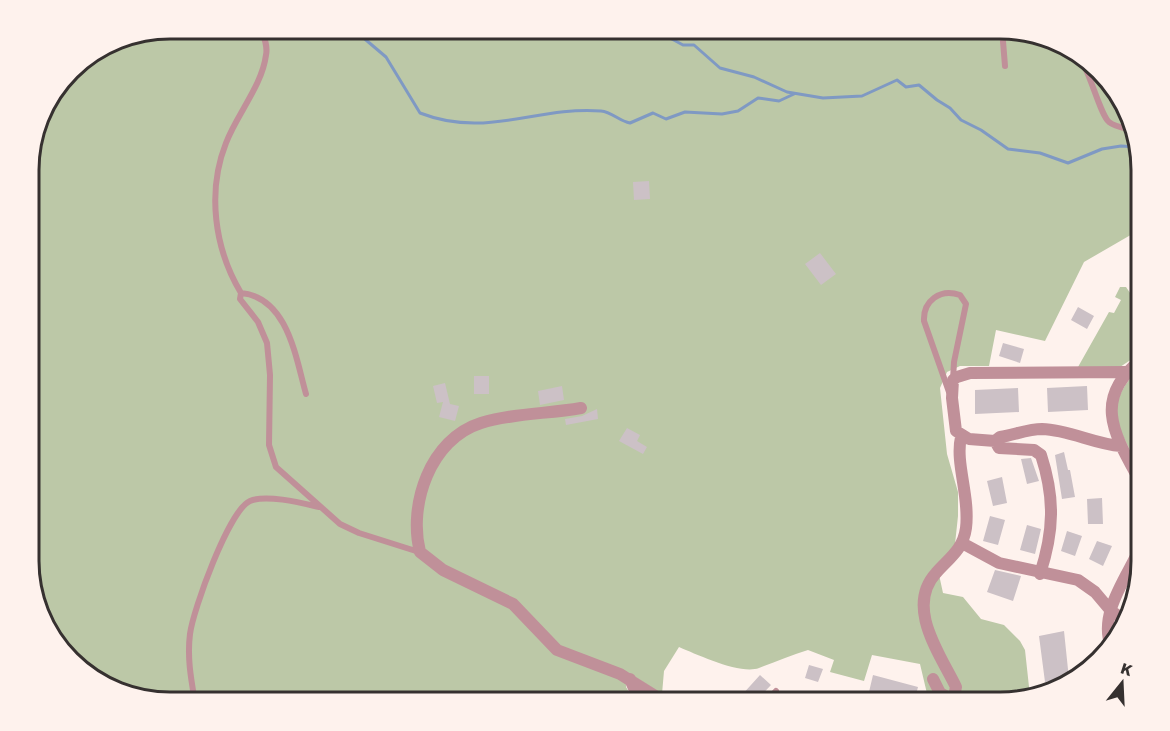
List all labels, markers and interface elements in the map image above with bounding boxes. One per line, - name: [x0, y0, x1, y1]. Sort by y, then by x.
- north arrow: [1092, 653, 1152, 713]
- text: K: [1118, 658, 1135, 680]

